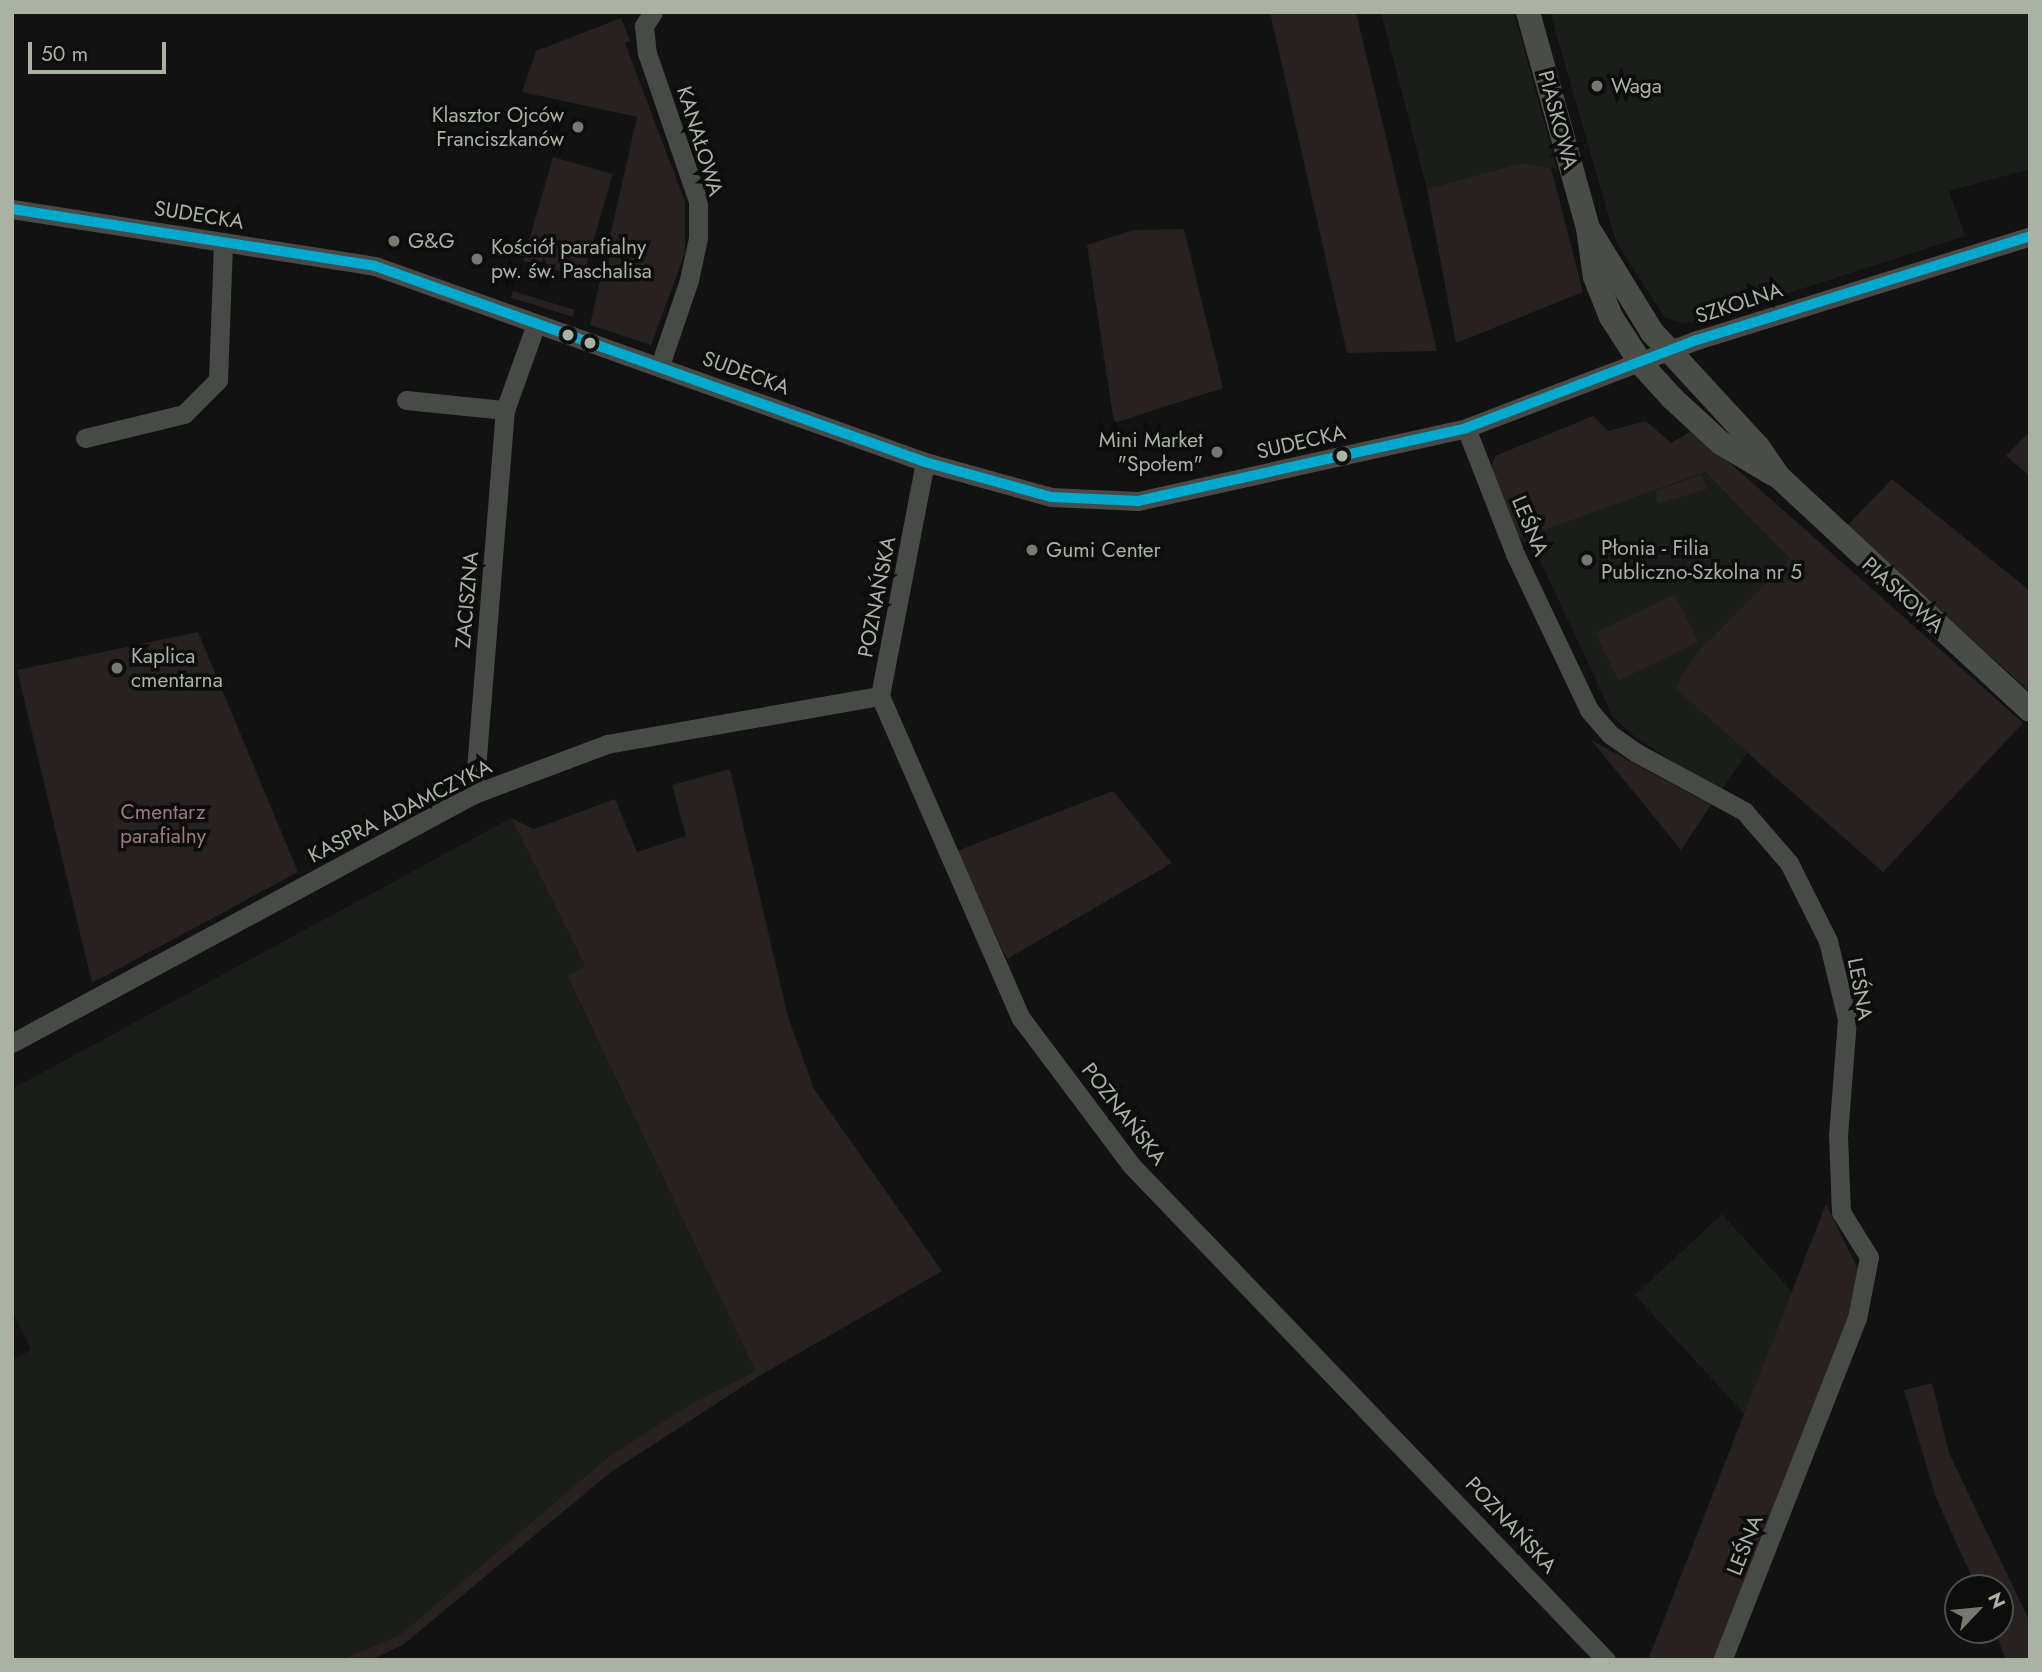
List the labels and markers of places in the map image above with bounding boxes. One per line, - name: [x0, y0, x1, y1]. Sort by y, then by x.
- place label: Waga: [1611, 73, 1662, 99]
- marker: Waga: [1589, 78, 1605, 94]
- place label: Klasztor Ojców Franciszkanów: [432, 102, 564, 152]
- marker: Klasztor Ojców Franciszkanów: [570, 119, 586, 135]
- place label: G&G: [408, 228, 455, 254]
- marker: G&G: [386, 233, 402, 249]
- place label: Kościół parafialny pw. św. Paschalisa: [491, 234, 652, 284]
- marker: Kościół parafialny pw. św. Paschalisa: [469, 251, 485, 267]
- unlabelled marker: [561, 328, 575, 342]
- unlabelled marker: [583, 336, 597, 350]
- place label: Mini Market "Społem": [1099, 427, 1203, 477]
- marker: Mini Market "Społem": [1209, 444, 1225, 460]
- unlabelled marker: [1335, 449, 1349, 463]
- place label: Płonia - Filia Publiczno-Szkolna nr 5: [1601, 535, 1802, 585]
- place label: Gumi Center: [1046, 537, 1161, 563]
- marker: Gumi Center: [1024, 542, 1040, 558]
- marker: Płonia - Filia Publiczno-Szkolna nr 5: [1579, 552, 1595, 568]
- place label: Kaplica cmentarna: [131, 643, 223, 693]
- marker: Kaplica cmentarna: [109, 660, 125, 676]

